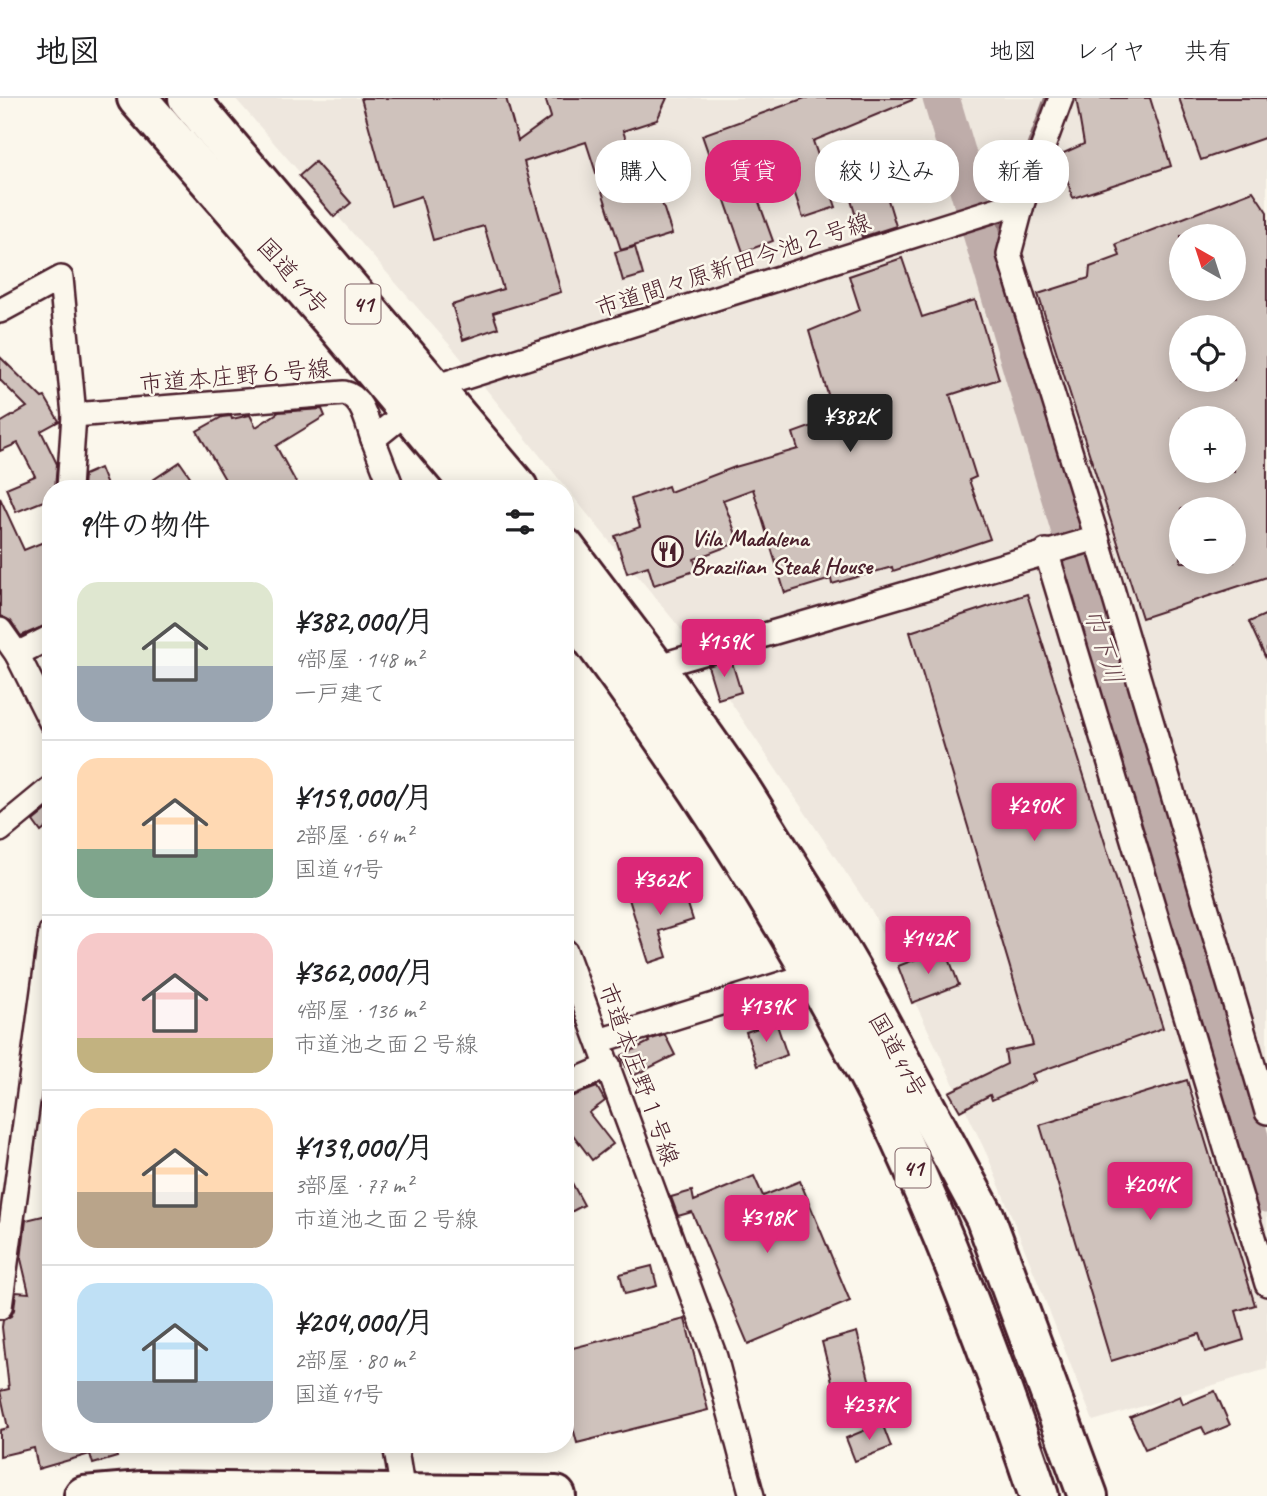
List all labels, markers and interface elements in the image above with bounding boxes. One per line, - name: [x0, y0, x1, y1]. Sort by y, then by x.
- text: 地図: [35, 30, 101, 72]
- text: 地図: [989, 36, 1037, 66]
- text: レイヤ: [1075, 36, 1146, 66]
- text: 共有: [1184, 36, 1232, 66]
- chip: 購入: [595, 140, 691, 203]
- chip: 賃貸: [705, 140, 801, 203]
- chip: 絞り込み: [815, 140, 959, 203]
- chip: 新着: [973, 140, 1069, 203]
- street label: 市道間々原新田今池２号線: [591, 206, 875, 324]
- north arrow: [1169, 224, 1246, 301]
- map controls: [1169, 224, 1246, 574]
- street label: 国道41号: [251, 231, 335, 321]
- road number: 41: [346, 284, 380, 324]
- button: locate: [1169, 315, 1246, 392]
- street label: 市道本庄野６号線: [138, 353, 332, 399]
- pin: ¥382K: [801, 394, 899, 454]
- text: ¥382K: [823, 402, 877, 431]
- button: +: [1169, 406, 1246, 483]
- button: −: [1169, 497, 1246, 574]
- icon: filters: [501, 503, 539, 541]
- text: 9件の物件: [77, 506, 210, 544]
- place label: Vila Madalena Brazilian Steak House: [691, 523, 874, 581]
- restaurant icon: Vila Madalena Brazilian Steak House: [651, 535, 685, 569]
- text: ¥382,000/月: [294, 602, 434, 640]
- water label: 巾下川: [1077, 604, 1131, 688]
- icon: home: [133, 610, 217, 694]
- pin: ¥159K: [675, 620, 773, 679]
- text: ¥159K: [698, 627, 750, 656]
- text: 4部屋 · 148 m²: [294, 645, 423, 674]
- text: 一戸建て: [294, 679, 386, 708]
- text: ¥159,000/月: [294, 778, 434, 816]
- pin: ¥290K: [985, 784, 1083, 843]
- icon: home: [133, 786, 217, 870]
- text: ¥290K: [1008, 791, 1060, 820]
- text: 2部屋 · 64 m²: [294, 821, 412, 850]
- text: 国道41号: [294, 855, 384, 884]
- pin: ¥362K: [611, 858, 709, 917]
- text: ¥362K: [633, 865, 687, 894]
- pin: ¥142K: [879, 916, 977, 976]
- text: ¥142K: [901, 924, 955, 953]
- text: ¥362,000/月: [294, 953, 435, 991]
- icon: home: [133, 961, 217, 1045]
- street label: 市道本庄野１号線: [592, 979, 686, 1169]
- pin: ¥139K: [717, 984, 815, 1044]
- text: ¥139K: [740, 992, 792, 1021]
- text: 4部屋 · 136 m²: [294, 996, 423, 1025]
- street label: 国道41号: [862, 1007, 934, 1103]
- text: 市道池之面２号線: [294, 1030, 478, 1059]
- text: ¥139,000/月: [294, 1128, 434, 1166]
- icon: home: [133, 1136, 217, 1220]
- road number: 41: [895, 1148, 930, 1188]
- pin: ¥204K: [1101, 1162, 1199, 1222]
- text: ¥204K: [1123, 1170, 1177, 1199]
- text: 3部屋 · 77 m²: [294, 1171, 412, 1200]
- pin: ¥318K: [718, 1196, 816, 1255]
- text: ¥318K: [740, 1203, 794, 1232]
- text: 市道池之面２号線: [294, 1205, 478, 1234]
- text: ¥204,000/月: [294, 1303, 434, 1341]
- icon: home: [133, 1311, 217, 1395]
- text: 2部屋 · 80 m²: [294, 1346, 412, 1375]
- text: 国道41号: [294, 1380, 384, 1409]
- pin: ¥237K: [820, 1382, 918, 1442]
- text: ¥237K: [843, 1390, 896, 1419]

